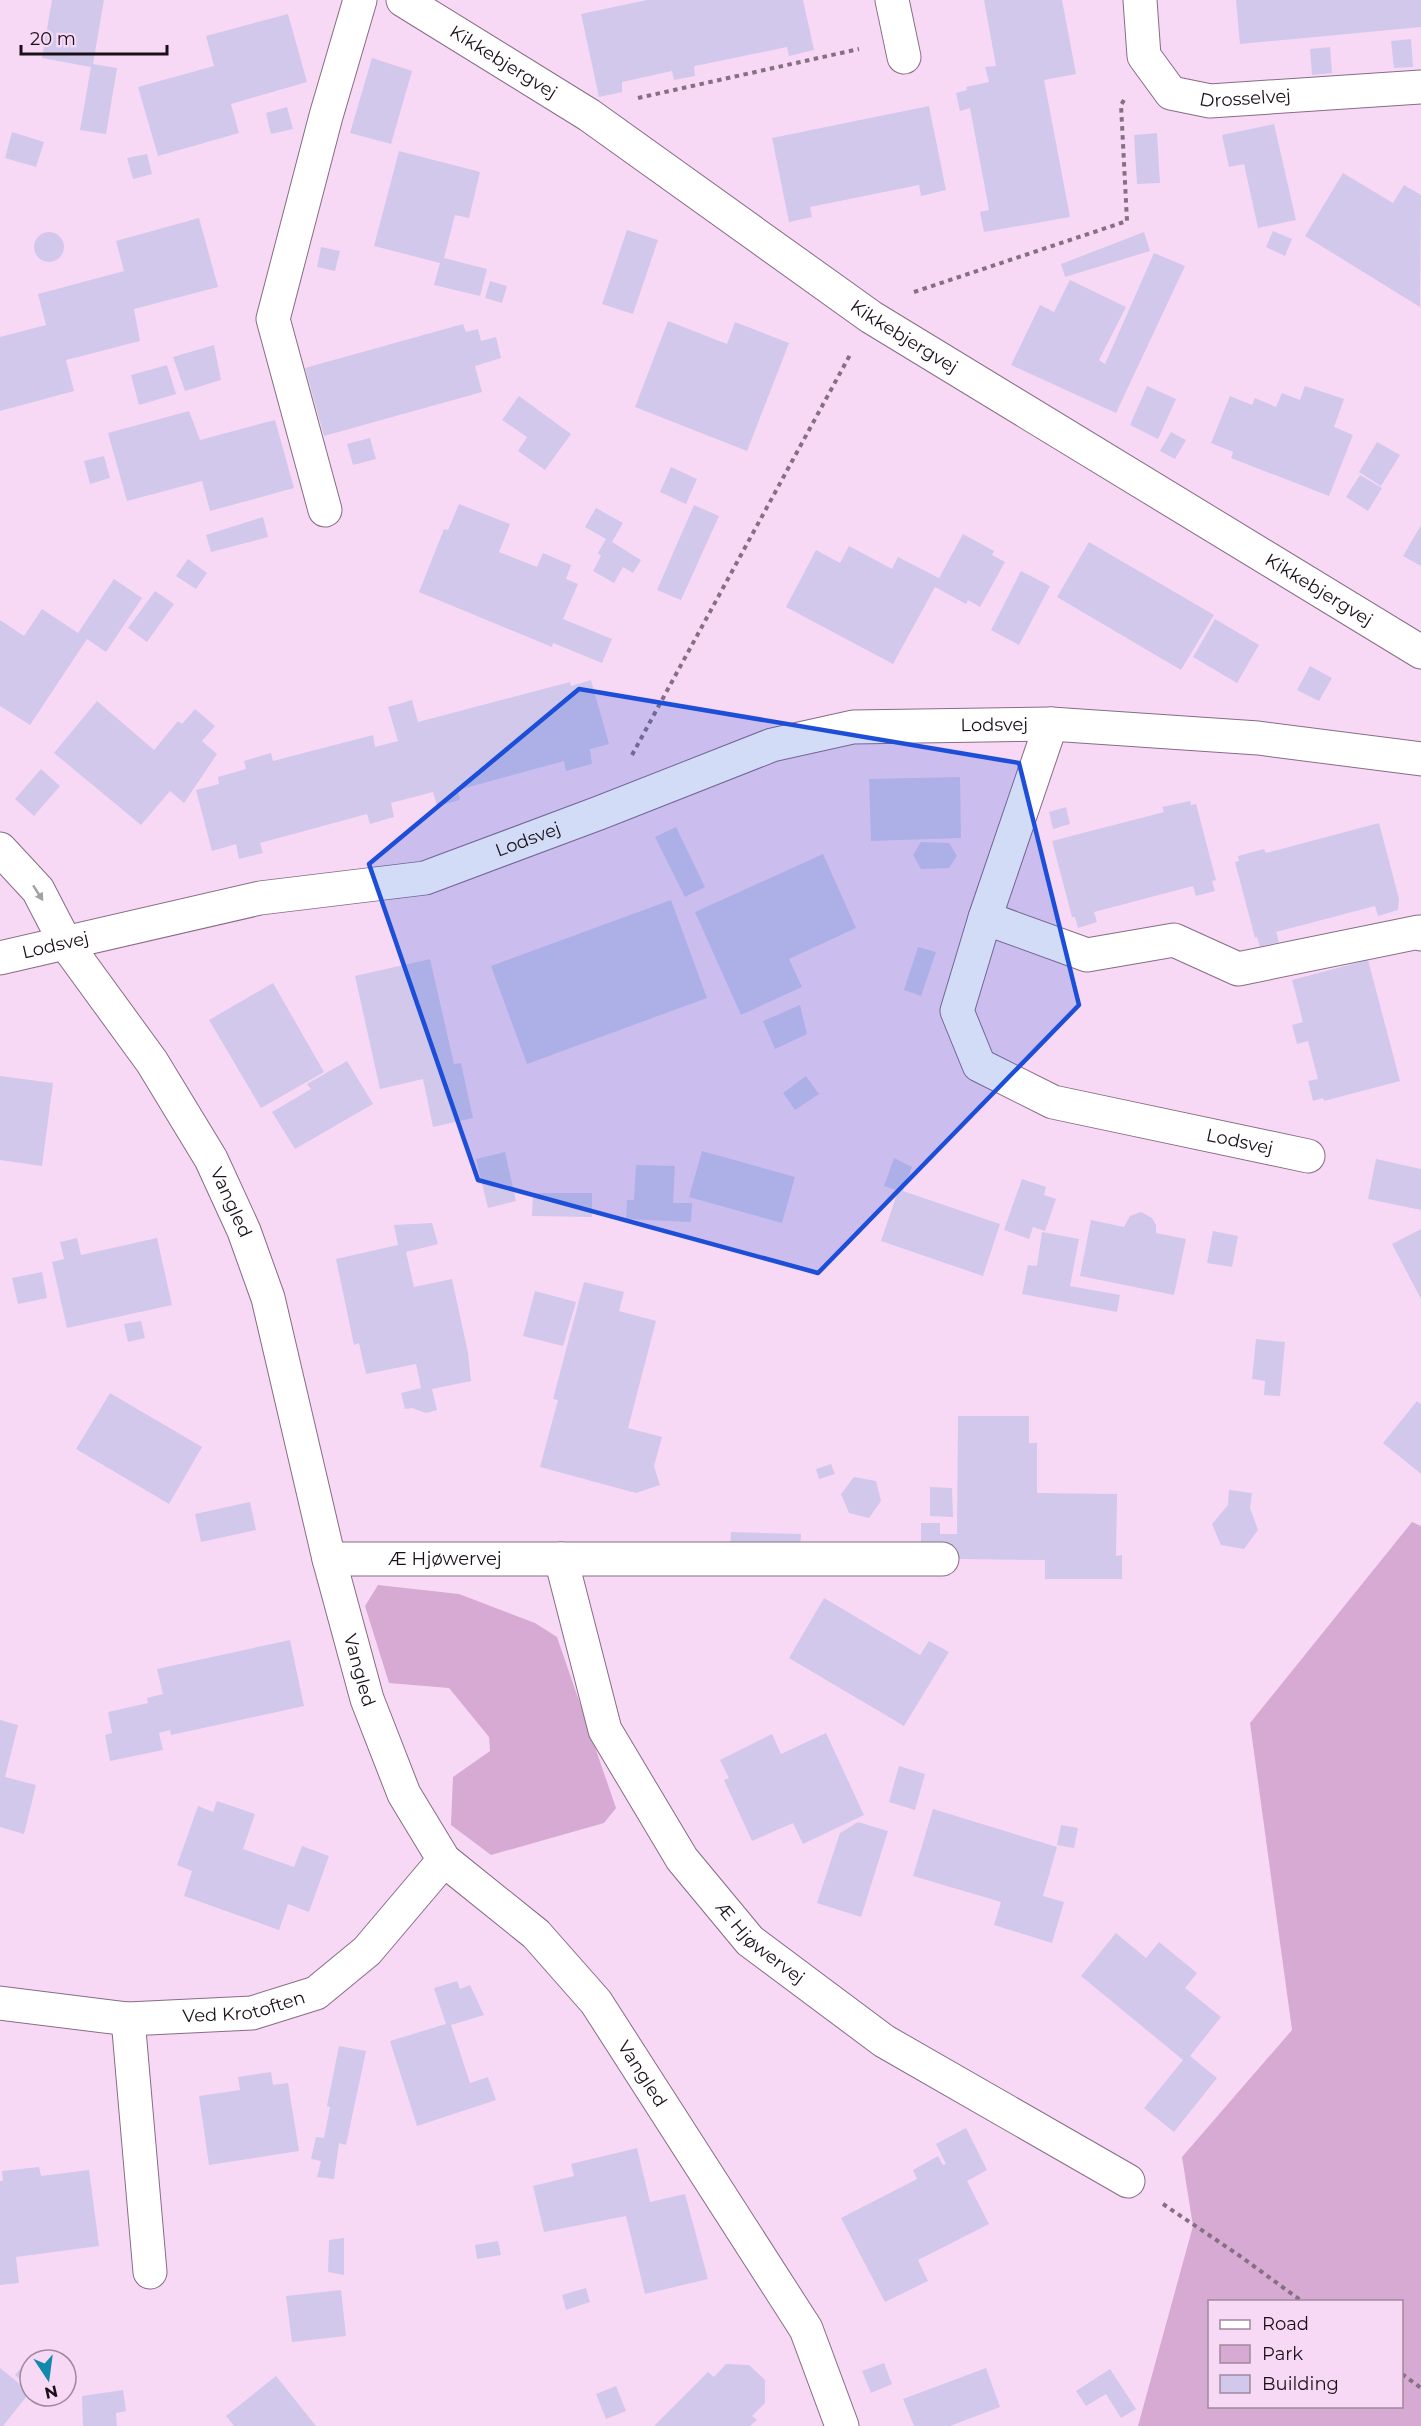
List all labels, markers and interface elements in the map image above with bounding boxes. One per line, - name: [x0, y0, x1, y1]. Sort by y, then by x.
- scale bar: [21, 18, 166, 56]
- street label: Kikkebjergvej: [446, 21, 561, 104]
- text: 20 m: [30, 28, 76, 50]
- street label: Drosselvej: [1197, 85, 1292, 113]
- street label: Kikkebjergvej: [846, 295, 962, 378]
- street label: Kikkebjergvej: [1261, 549, 1377, 631]
- street label: Lodsvej: [960, 713, 1028, 736]
- street label: Lodsvej: [492, 817, 564, 862]
- one-way arrow: [33, 884, 44, 901]
- street label: Lodsvej: [20, 927, 91, 964]
- street label: Lodsvej: [1204, 1124, 1275, 1159]
- street label: Vangled: [205, 1164, 256, 1241]
- street label: Æ Hjøwervej: [388, 1548, 502, 1570]
- street label: Vangled: [339, 1631, 380, 1710]
- street label: Æ Hjøwervej: [711, 1897, 809, 1989]
- street label: Ved Krotoften: [182, 1986, 308, 2027]
- street label: Vangled: [613, 2036, 672, 2111]
- legend: [1208, 2300, 1403, 2408]
- text: Road: [1262, 2313, 1309, 2335]
- text: Park: [1262, 2343, 1303, 2365]
- north arrow: [18, 2348, 78, 2408]
- text: Building: [1262, 2373, 1339, 2395]
- text: N: [43, 2381, 60, 2403]

